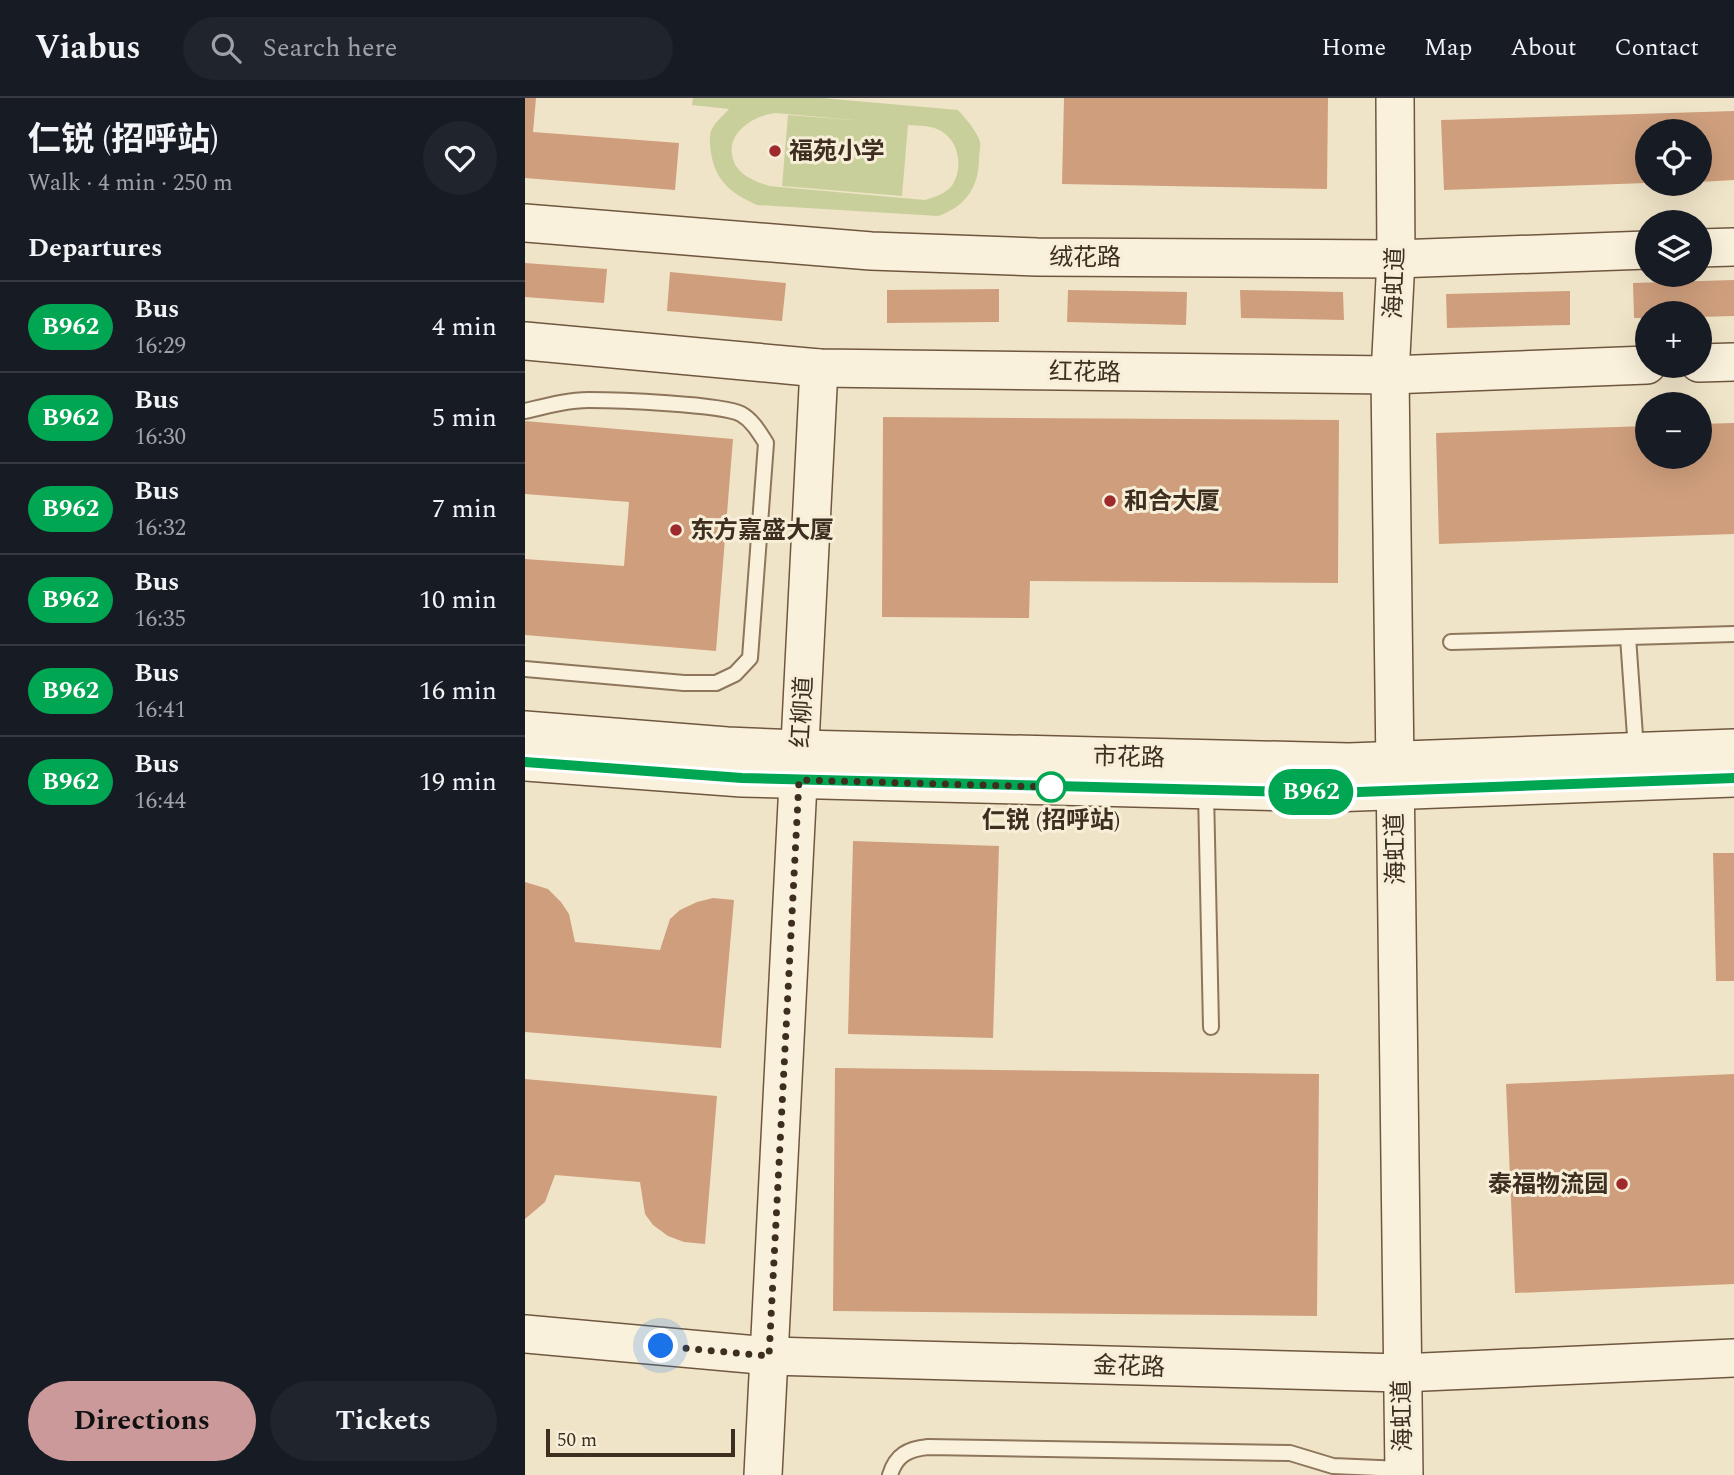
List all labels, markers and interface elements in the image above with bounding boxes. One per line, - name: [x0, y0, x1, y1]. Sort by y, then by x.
- search box: [183, 17, 673, 80]
- text: Viabus: [35, 23, 141, 73]
- text: Search here: [263, 28, 397, 68]
- icon: search: [207, 29, 245, 67]
- text: Home: [1321, 30, 1386, 66]
- text: Map: [1424, 30, 1472, 66]
- text: About: [1510, 30, 1576, 66]
- text: Contact: [1614, 30, 1699, 66]
- text: 仁锐 (招呼站): [28, 115, 219, 165]
- map controls: [1635, 119, 1712, 469]
- button: locate: [1635, 119, 1712, 196]
- button: heart: [423, 121, 497, 195]
- place label: 福苑小学: [789, 134, 885, 170]
- marker: 福苑小学: [767, 143, 783, 159]
- text: Walk · 4 min · 250 m: [28, 166, 233, 201]
- button: layers: [1635, 210, 1712, 287]
- text: Departures: [28, 228, 162, 268]
- street label: 绒花路: [1049, 240, 1121, 276]
- street label: 海虹道: [1376, 246, 1414, 320]
- text: Bus: [134, 289, 179, 329]
- button: +: [1635, 301, 1712, 378]
- text: 4 min: [432, 307, 497, 347]
- text: B962: [42, 309, 99, 345]
- text: 16:29: [134, 329, 186, 364]
- street label: 红花路: [1049, 354, 1121, 392]
- text: Bus: [134, 380, 179, 420]
- button: −: [1635, 392, 1712, 469]
- text: 5 min: [432, 398, 497, 438]
- text: B962: [42, 400, 99, 436]
- text: 16:30: [134, 420, 186, 455]
- text: Bus: [134, 471, 179, 511]
- place label: 和合大厦: [1124, 484, 1220, 520]
- text: 7 min: [432, 489, 497, 529]
- text: B962: [42, 491, 99, 527]
- marker: 和合大厦: [1102, 493, 1118, 509]
- text: 16:32: [134, 511, 186, 546]
- place label: 东方嘉盛大厦: [690, 513, 834, 549]
- marker: 东方嘉盛大厦: [668, 522, 684, 538]
- text: Bus: [134, 562, 179, 602]
- text: 10 min: [419, 580, 497, 620]
- text: B962: [42, 582, 99, 618]
- text: 16:35: [134, 602, 186, 637]
- text: Bus: [134, 653, 179, 693]
- text: 16 min: [419, 671, 497, 711]
- text: B962: [42, 673, 99, 709]
- street label: 红柳道: [783, 675, 823, 749]
- text: 16:41: [134, 693, 186, 728]
- street label: 市花路: [1093, 739, 1165, 777]
- text: Bus: [134, 744, 179, 784]
- text: 19 min: [419, 762, 497, 802]
- text: B962: [42, 764, 99, 800]
- line badge: B962: [1262, 769, 1360, 815]
- marker: 仁锐 (招呼站): [1036, 772, 1066, 802]
- text: B962: [1282, 774, 1340, 810]
- text: 16:44: [134, 784, 186, 819]
- place label: 仁锐 (招呼站): [982, 803, 1120, 839]
- street label: 海虹道: [1377, 813, 1415, 885]
- place label: 泰福物流园: [1488, 1167, 1608, 1203]
- marker: 泰福物流园: [1614, 1176, 1630, 1192]
- your location: [643, 1328, 678, 1363]
- street label: 金花路: [1092, 1348, 1166, 1386]
- street label: 海虹道: [1384, 1380, 1422, 1452]
- button: Directions: [28, 1381, 256, 1461]
- button: Tickets: [270, 1381, 497, 1461]
- scale bar: [546, 1426, 735, 1458]
- text: 50 m: [557, 1426, 597, 1455]

